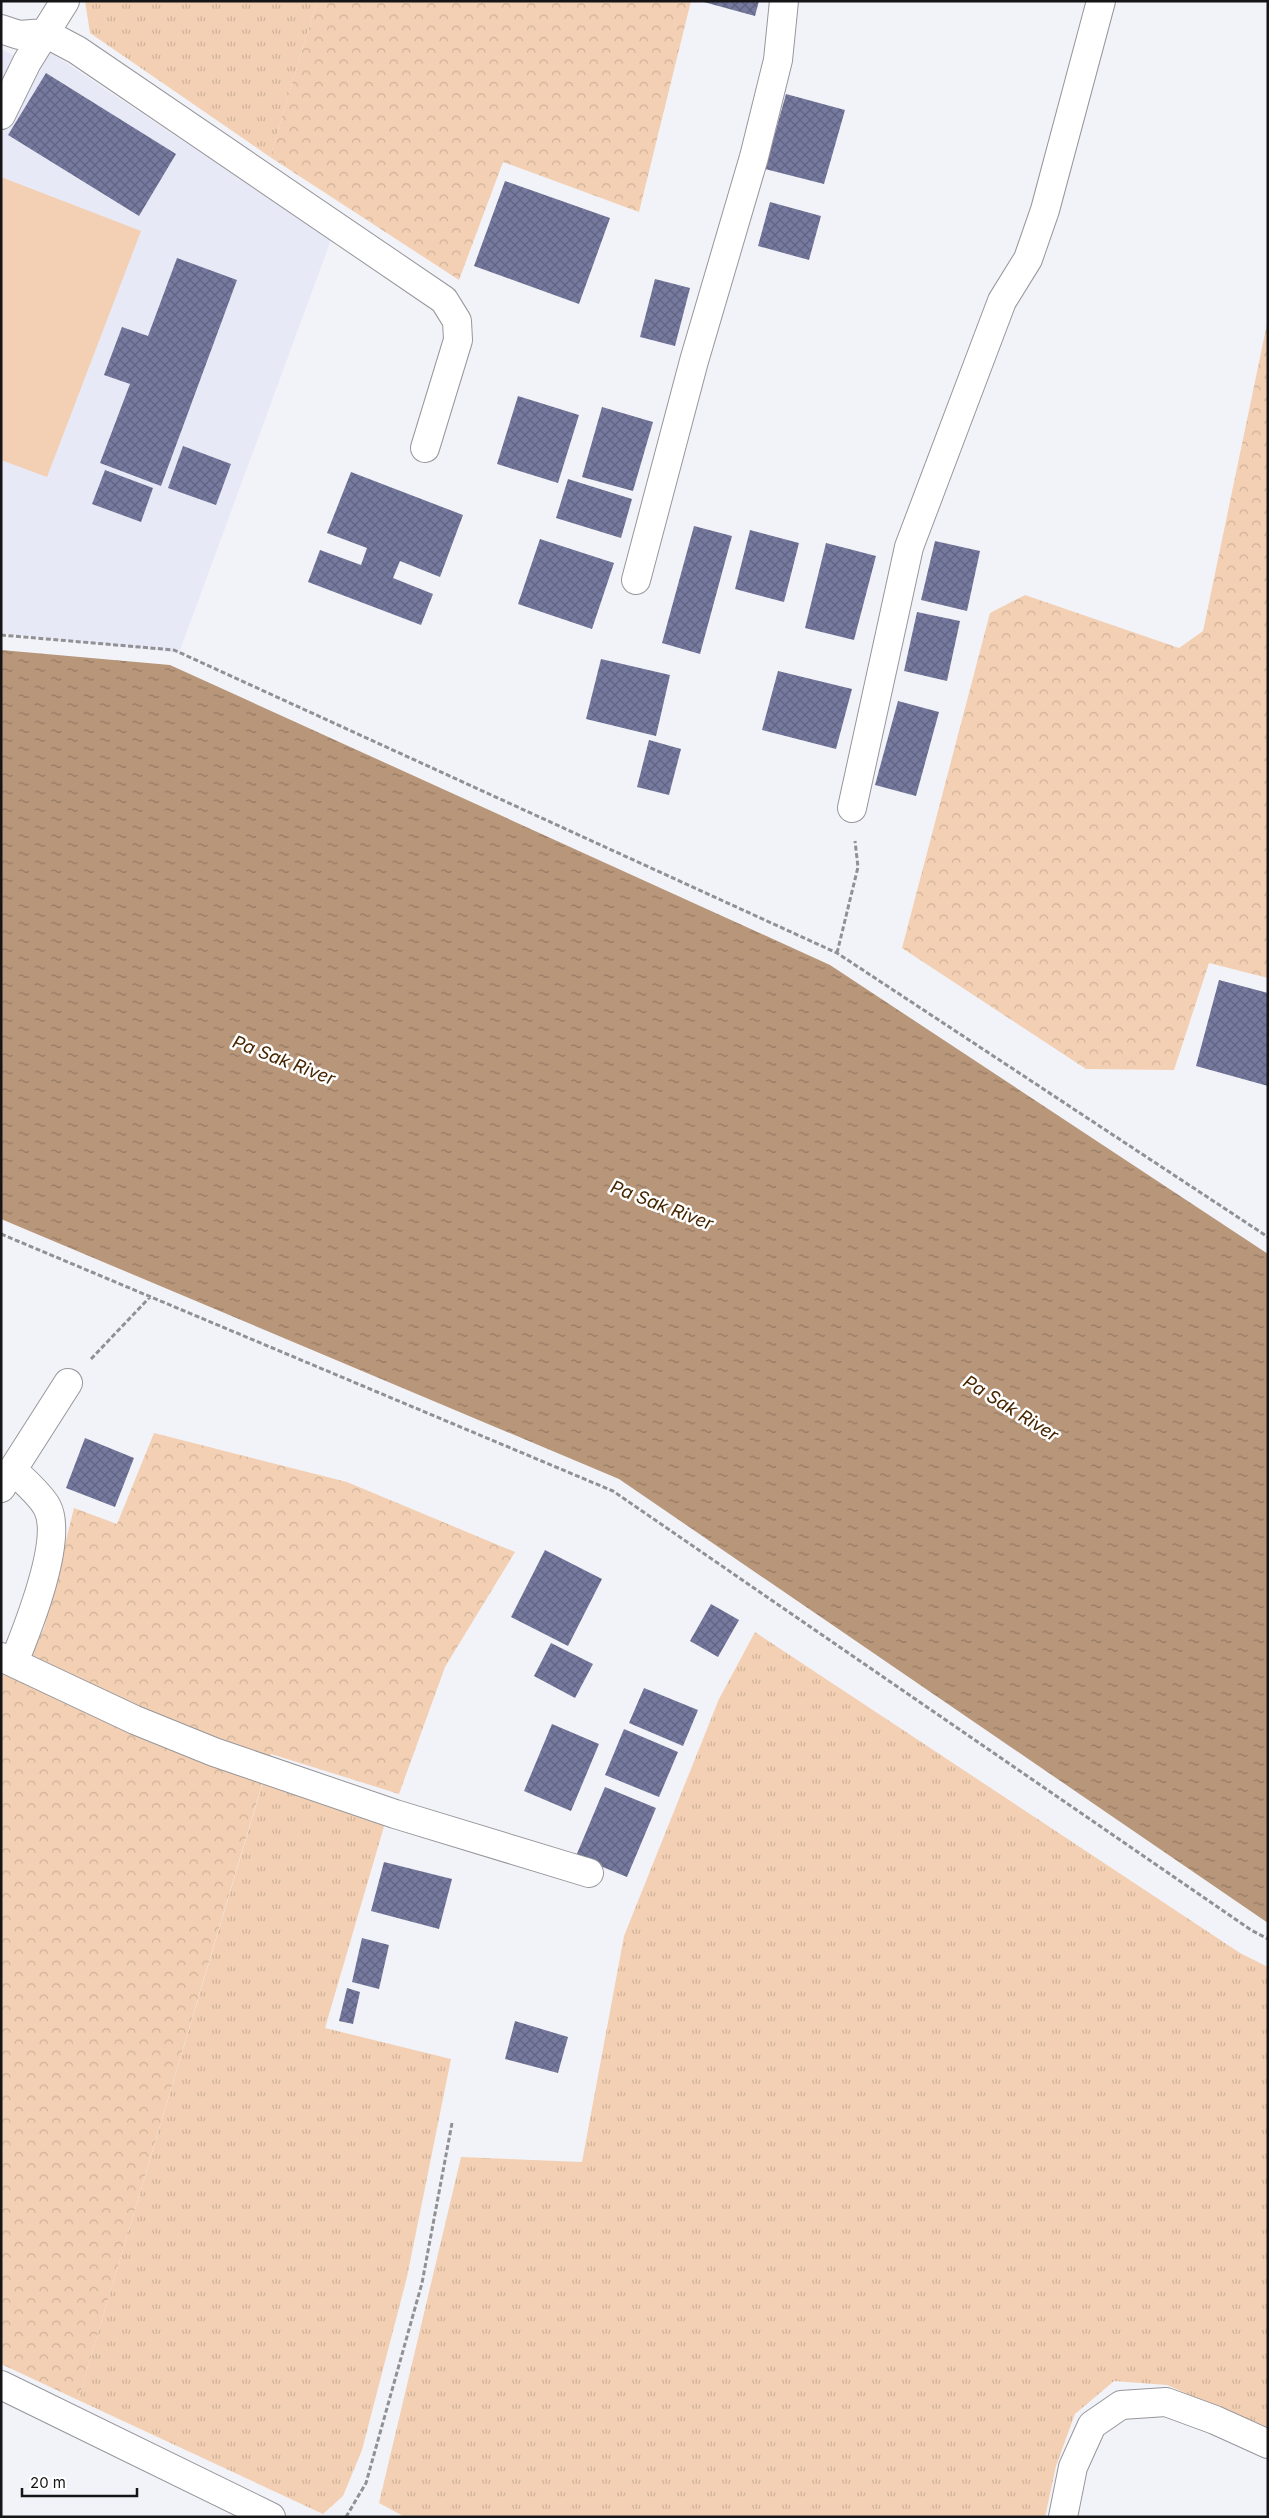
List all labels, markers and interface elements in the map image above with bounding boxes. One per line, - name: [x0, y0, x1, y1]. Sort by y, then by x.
- water label: Pa Sak River: [230, 1031, 339, 1090]
- water label: Pa Sak River: [608, 1176, 717, 1235]
- water label: Pa Sak River: [960, 1371, 1063, 1446]
- scale bar: [22, 2466, 138, 2498]
- text: 20 m: [30, 2473, 66, 2492]

